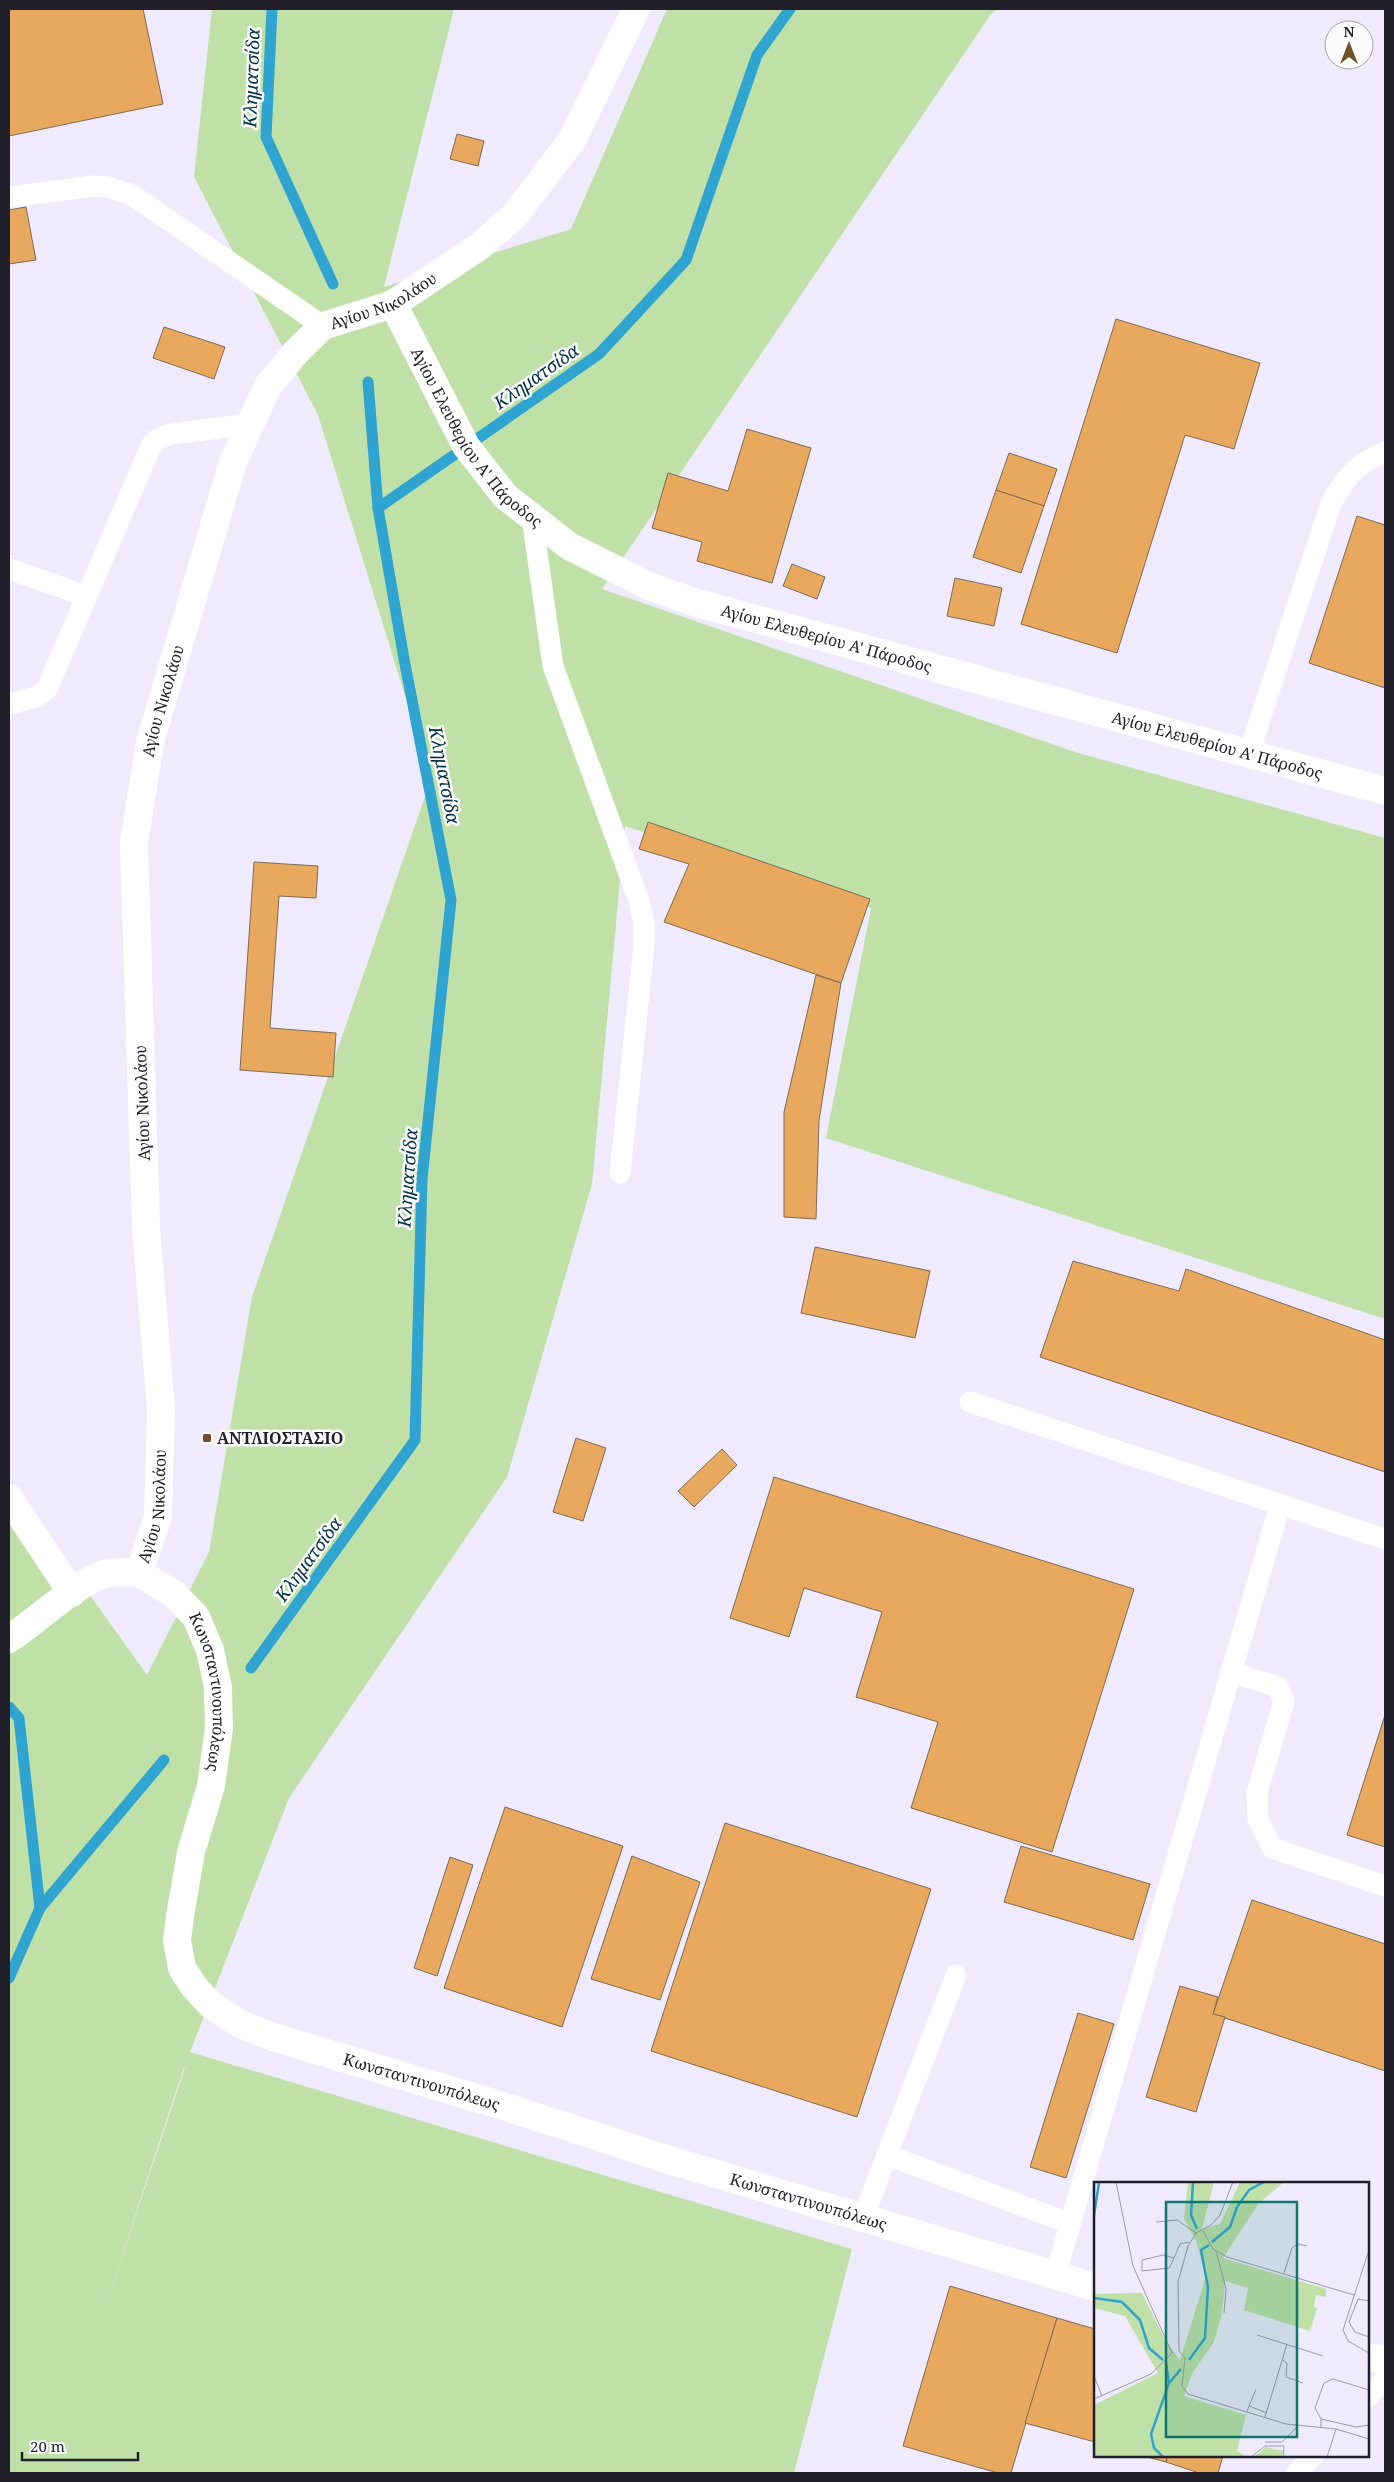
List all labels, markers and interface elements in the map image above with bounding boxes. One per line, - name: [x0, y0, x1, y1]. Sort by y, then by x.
- north arrow: [1324, 20, 1374, 70]
- text: N: [1343, 22, 1355, 41]
- water label: Κληματσίδα: [237, 28, 265, 129]
- street label: Αγίου Νικολάου: [327, 267, 441, 334]
- water label: Κληματσίδα: [488, 338, 584, 415]
- street label: Αγίου Ελευθερίου Α' Πάροδος: [406, 344, 547, 532]
- street label: Αγίου Ελευθερίου Α' Πάροδος: [719, 599, 935, 678]
- street label: Αγίου Νικολάου: [137, 642, 189, 759]
- street label: Αγίου Ελευθερίου Α' Πάροδος: [1109, 706, 1325, 785]
- water label: Κληματσίδα: [424, 723, 466, 826]
- street label: Αγίου Νικολάου: [129, 1045, 155, 1161]
- water label: Κληματσίδα: [392, 1127, 422, 1229]
- place label: ΑΝΤΛΙΟΣΤΑΣΙΟ: [217, 1427, 343, 1449]
- marker: ΑΝΤΛΙΟΣΤΑΣΙΟ: [201, 1432, 213, 1444]
- street label: Αγίου Νικολάου: [132, 1449, 171, 1566]
- water label: Κληματσίδα: [269, 1512, 347, 1607]
- street label: Κωνσταντινουπόλεως: [184, 1609, 230, 1774]
- street label: Κωνσταντινουπόλεως: [341, 2048, 503, 2116]
- street label: Κωνσταντινουπόλεως: [727, 2168, 890, 2235]
- inset map: [1094, 2182, 1369, 2457]
- scale bar: [22, 2430, 139, 2462]
- text: 20 m: [30, 2436, 65, 2456]

